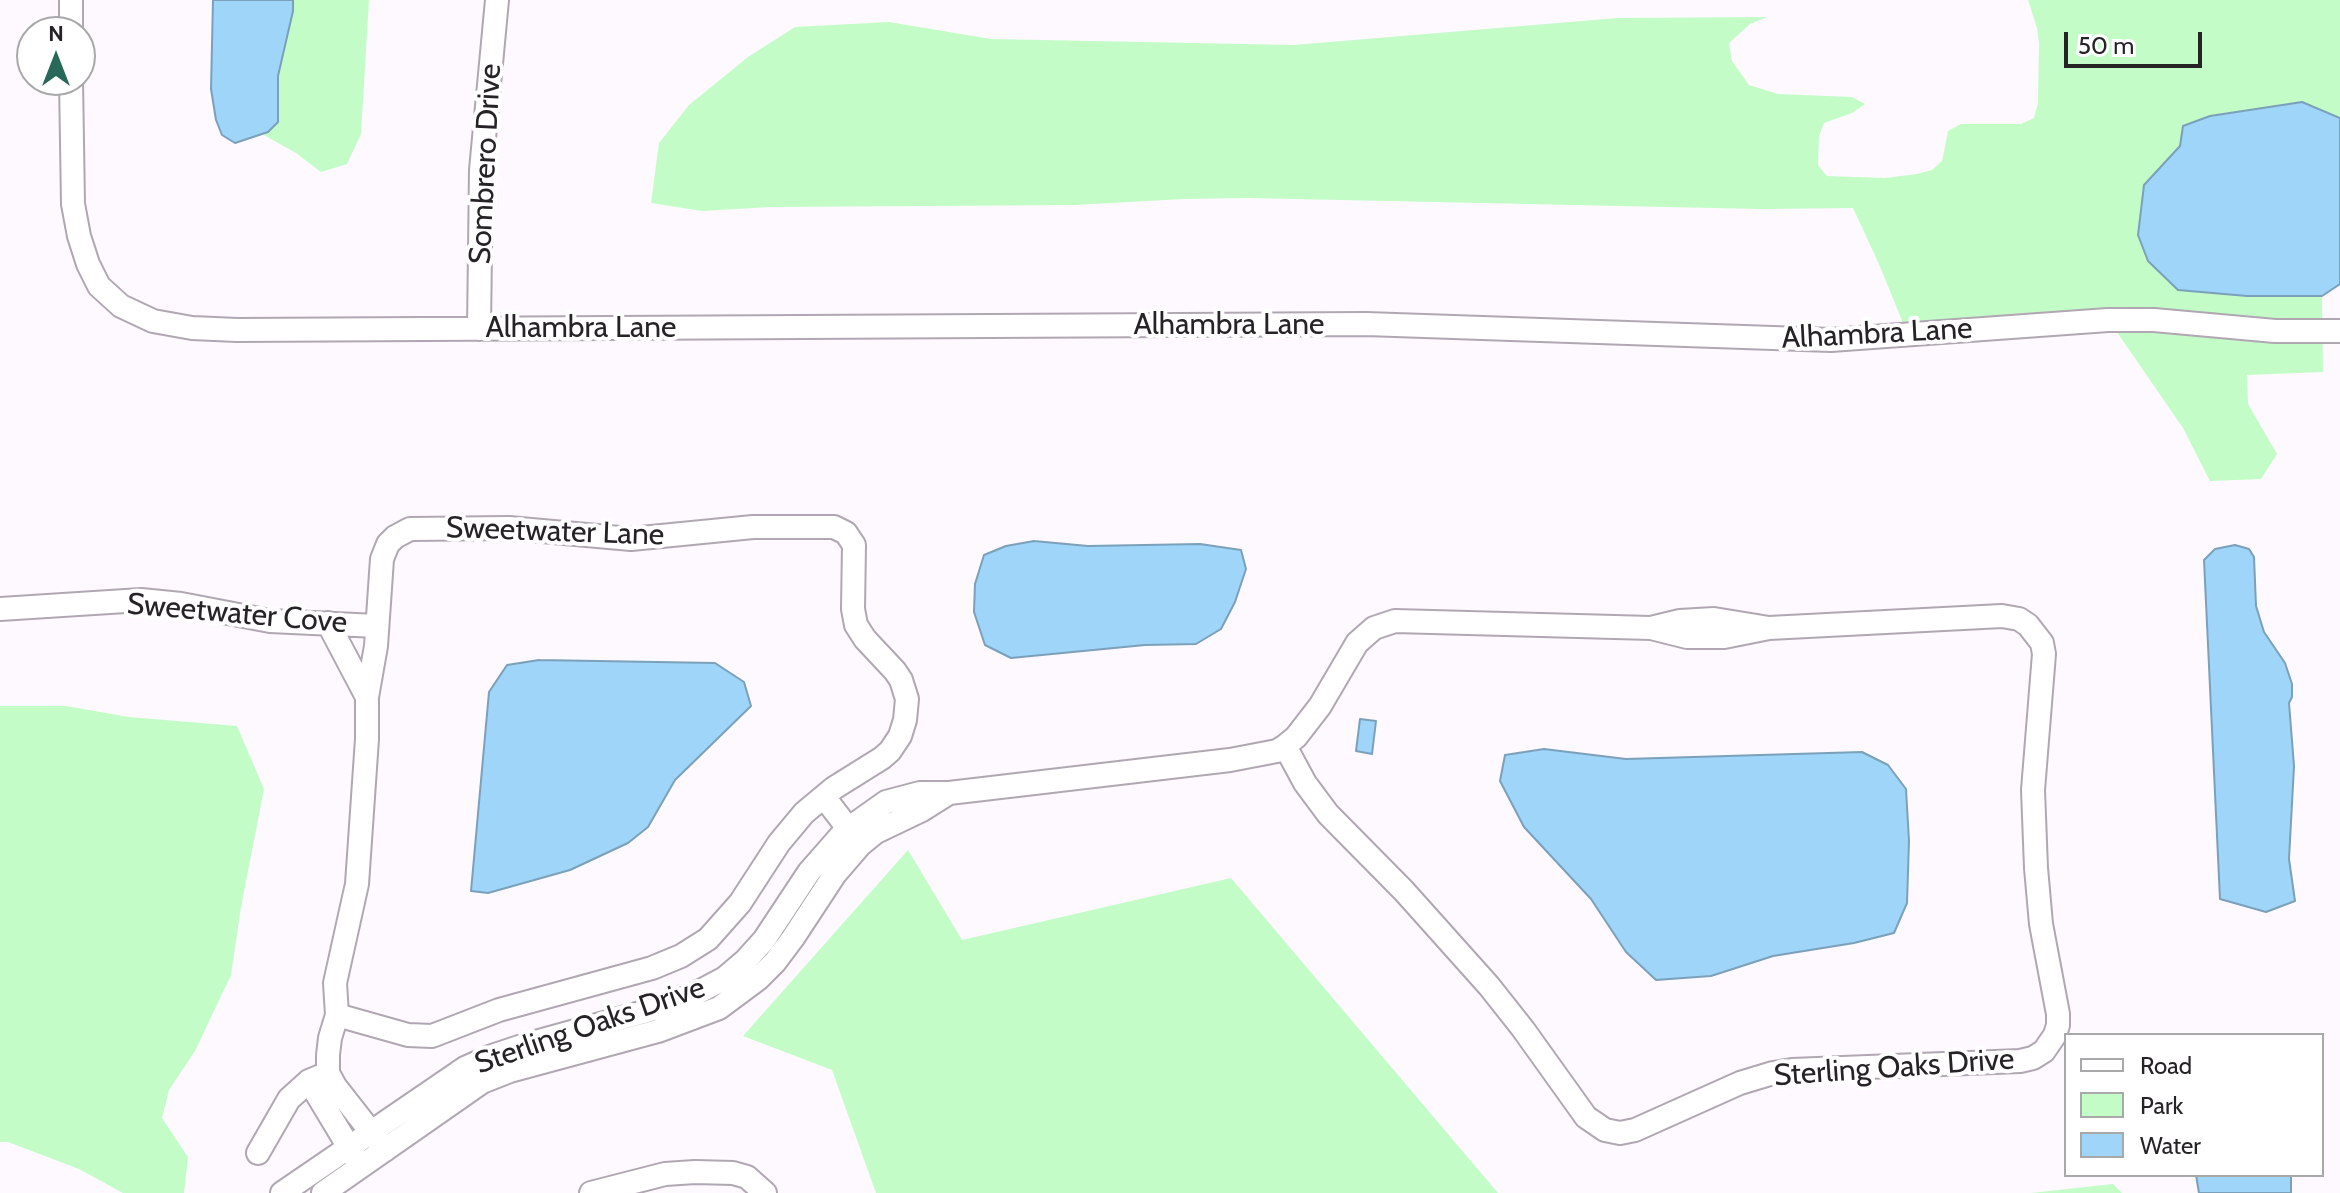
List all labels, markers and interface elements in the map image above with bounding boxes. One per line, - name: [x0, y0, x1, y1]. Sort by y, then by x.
- north arrow: [16, 16, 96, 96]
- scale bar: [2068, 16, 2206, 66]
- text: N: [48, 20, 64, 47]
- text: 50 m: [2078, 31, 2134, 60]
- street label: Sombrero Drive: [463, 63, 509, 265]
- street label: Alhambra Lane: [1134, 307, 1324, 343]
- street label: Alhambra Lane: [486, 310, 676, 346]
- street label: Alhambra Lane: [1781, 311, 1973, 357]
- street label: Sweetwater Lane: [445, 510, 665, 554]
- street label: Sweetwater Cove: [125, 586, 349, 642]
- street label: Sterling Oaks Drive: [470, 970, 710, 1082]
- legend: [2064, 1033, 2324, 1177]
- street label: Sterling Oaks Drive: [1773, 1042, 2015, 1094]
- text: Road: [2140, 1051, 2192, 1080]
- text: Park: [2140, 1091, 2183, 1120]
- text: Water: [2140, 1131, 2201, 1160]

